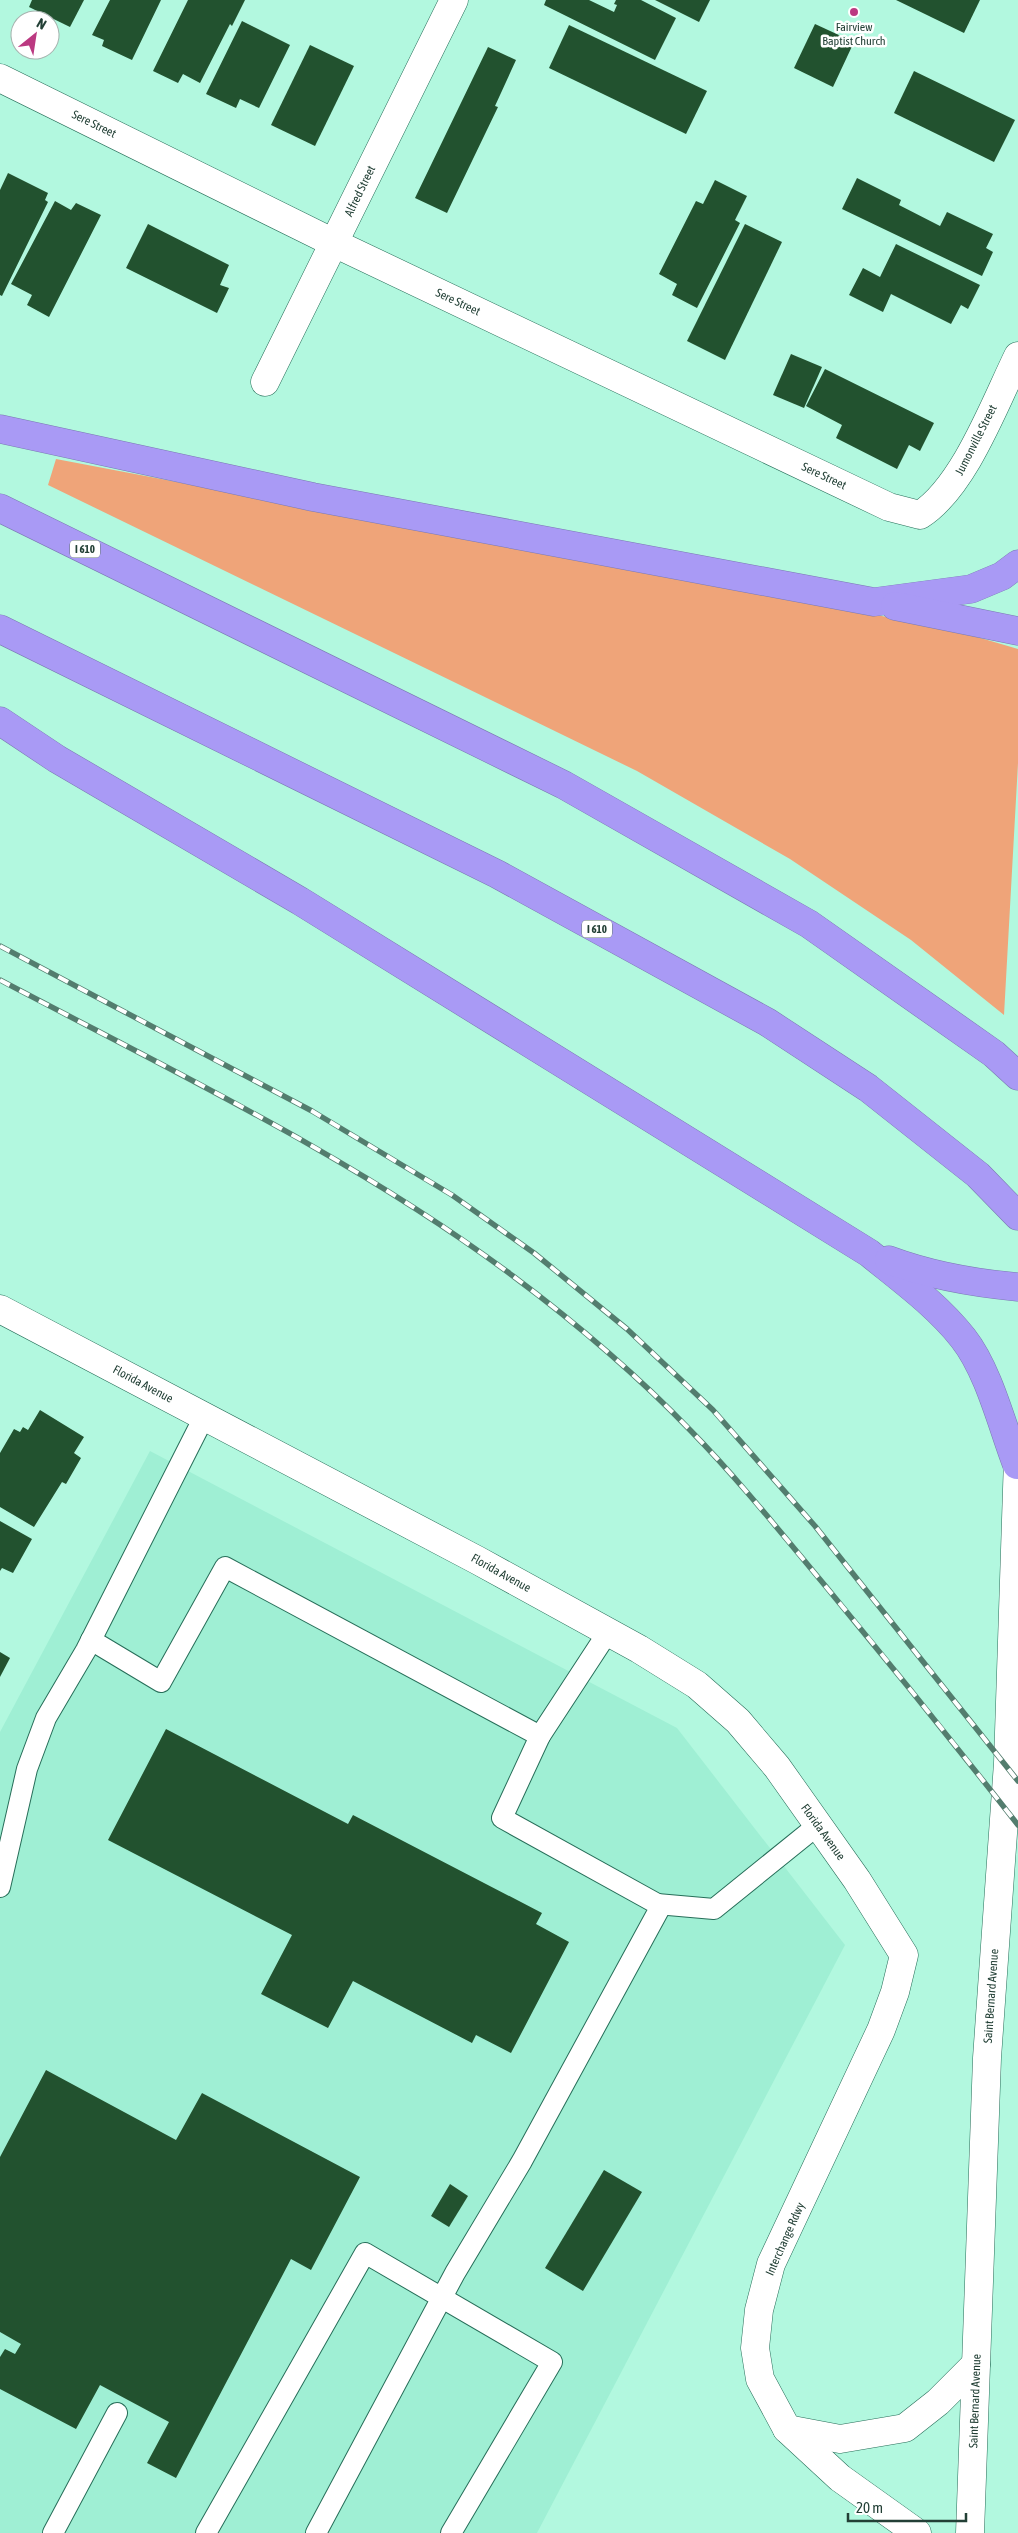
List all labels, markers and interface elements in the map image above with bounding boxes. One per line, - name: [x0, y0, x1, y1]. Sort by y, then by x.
- marker: Fairview Baptist Church: [848, 6, 860, 18]
- north arrow: [10, 10, 60, 60]
- text: N: [34, 15, 49, 33]
- place label: Fairview Baptist Church: [822, 20, 886, 48]
- street label: Sere Street: [70, 107, 119, 141]
- street label: Alfred Street: [342, 163, 379, 219]
- street label: Sere Street: [434, 286, 483, 319]
- street label: Jumonville Street: [952, 402, 1000, 478]
- street label: Sere Street: [800, 460, 849, 493]
- road number: I 610: [70, 540, 100, 558]
- road number: I 610: [582, 921, 612, 938]
- street label: Florida Avenue: [111, 1362, 175, 1406]
- street label: Florida Avenue: [469, 1551, 533, 1595]
- street label: Florida Avenue: [798, 1801, 848, 1863]
- street label: Saint Bernard Avenue: [981, 1948, 1001, 2044]
- street label: Interchange Rdwy: [763, 2200, 807, 2278]
- street label: Saint Bernard Avenue: [966, 2354, 984, 2448]
- scale bar: [848, 2490, 966, 2522]
- text: 20 m: [856, 2499, 883, 2516]

